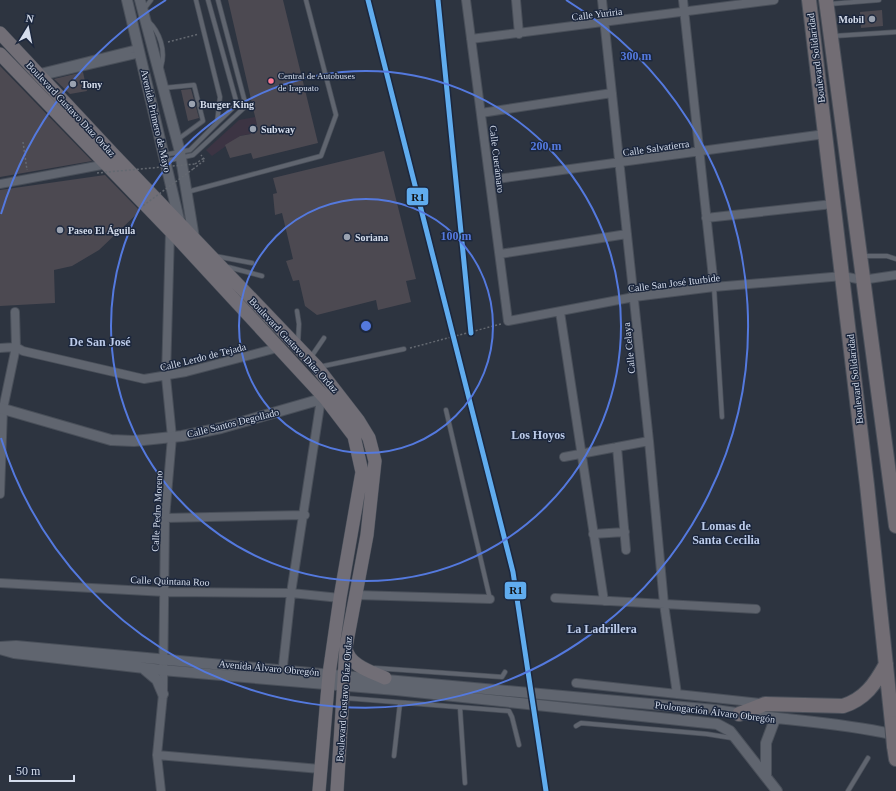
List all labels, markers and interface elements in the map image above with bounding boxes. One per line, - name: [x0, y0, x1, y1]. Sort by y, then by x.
- street label: Calle Yuriria: [571, 5, 624, 23]
- north arrow: [8, 8, 48, 48]
- text: N: [25, 12, 35, 25]
- street label: Boulevard Solidaridad: [805, 13, 827, 103]
- place label: Mobil: [838, 14, 864, 25]
- marker: Mobil: [867, 14, 877, 24]
- text: 300 m: [621, 49, 652, 63]
- street label: Boulevard Gustavo Díaz Ordaz: [24, 59, 118, 159]
- street label: Avenida Primero de Mayo: [139, 68, 173, 174]
- place label: Central de Autobuses de Irapuato: [278, 71, 355, 93]
- marker: Central de Autobuses de Irapuato: [266, 76, 276, 86]
- marker: Tony: [68, 79, 78, 89]
- place label: Tony: [81, 79, 102, 90]
- marker: Burger King: [187, 99, 197, 109]
- place label: Burger King: [200, 99, 254, 110]
- marker: Subway: [248, 124, 258, 134]
- place label: Subway: [261, 124, 295, 135]
- street label: Calle Cuerámaro: [487, 125, 507, 193]
- street label: Calle Salvatierra: [622, 138, 690, 158]
- text: 200 m: [531, 139, 562, 153]
- line badge: R1: [406, 187, 429, 206]
- text: R1: [411, 191, 425, 203]
- marker: Paseo El Águila: [55, 225, 65, 235]
- place label: Paseo El Águila: [68, 225, 135, 236]
- text: 100 m: [441, 229, 472, 243]
- marker: Soriana: [342, 232, 352, 242]
- place label: Soriana: [355, 232, 388, 243]
- street label: Calle San José Iturbide: [627, 272, 721, 294]
- street label: Boulevard Gustavo Díaz Ordaz: [247, 295, 341, 395]
- centre of rings: [359, 319, 373, 333]
- street label: Calle Celaya: [621, 321, 637, 374]
- street label: Boulevard Solidaridad: [845, 334, 865, 424]
- district label: De San José: [69, 335, 131, 349]
- street label: Calle Lerdo de Tejada: [159, 341, 248, 373]
- street label: Calle Santos Degollado: [186, 406, 280, 440]
- district label: Los Hoyos: [511, 428, 565, 442]
- street label: Calle Pedro Moreno: [149, 470, 165, 552]
- district label: Lomas de Santa Cecilia: [692, 519, 760, 547]
- street label: Calle Quintana Roo: [130, 574, 210, 588]
- line badge: R1: [504, 581, 527, 600]
- text: R1: [509, 584, 523, 596]
- district label: La Ladrillera: [567, 622, 637, 636]
- street label: Boulevard Gustavo Díaz Ordaz: [334, 635, 354, 762]
- street label: Avenida Álvaro Obregón: [218, 658, 320, 678]
- street label: Prolongación Álvaro Obregón: [654, 699, 776, 725]
- scale bar: [10, 757, 74, 783]
- text: 50 m: [16, 764, 41, 778]

